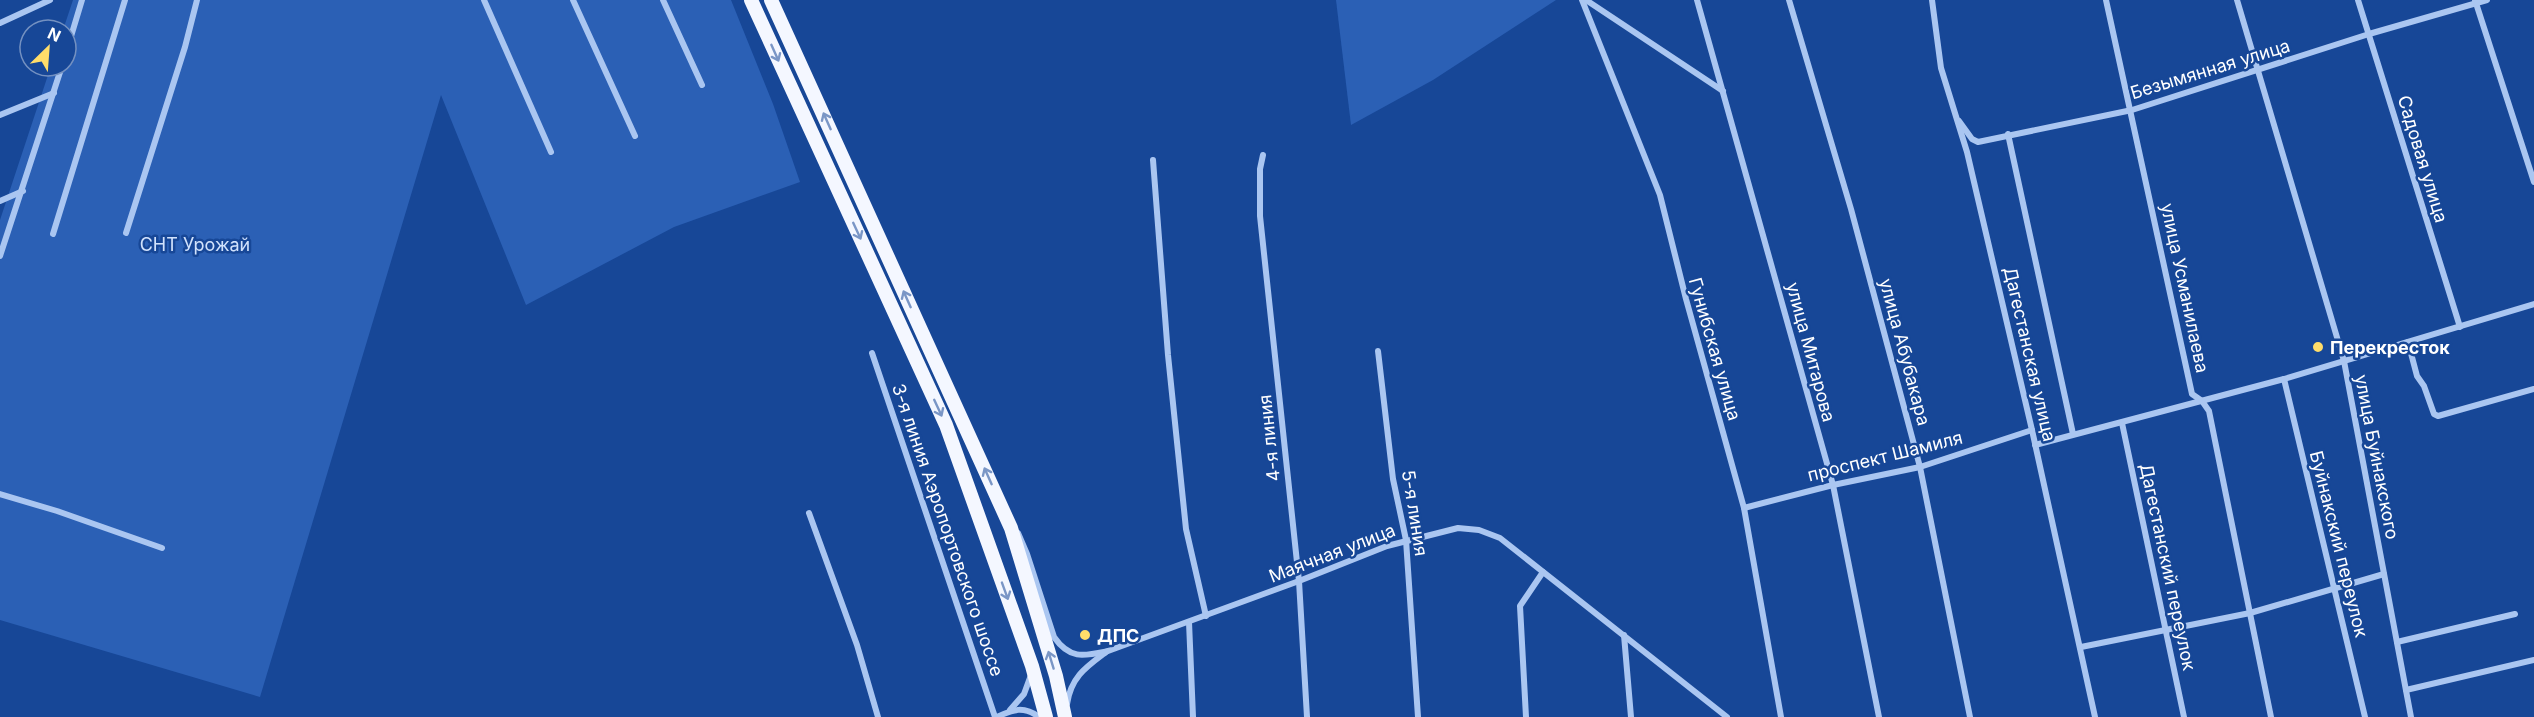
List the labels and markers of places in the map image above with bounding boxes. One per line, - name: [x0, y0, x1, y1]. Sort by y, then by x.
- place label: Перекресток: [2330, 337, 2450, 358]
- marker: Перекресток: [2311, 340, 2325, 354]
- place label: ДПС: [1097, 625, 1139, 646]
- marker: ДПС: [1078, 628, 1092, 642]

